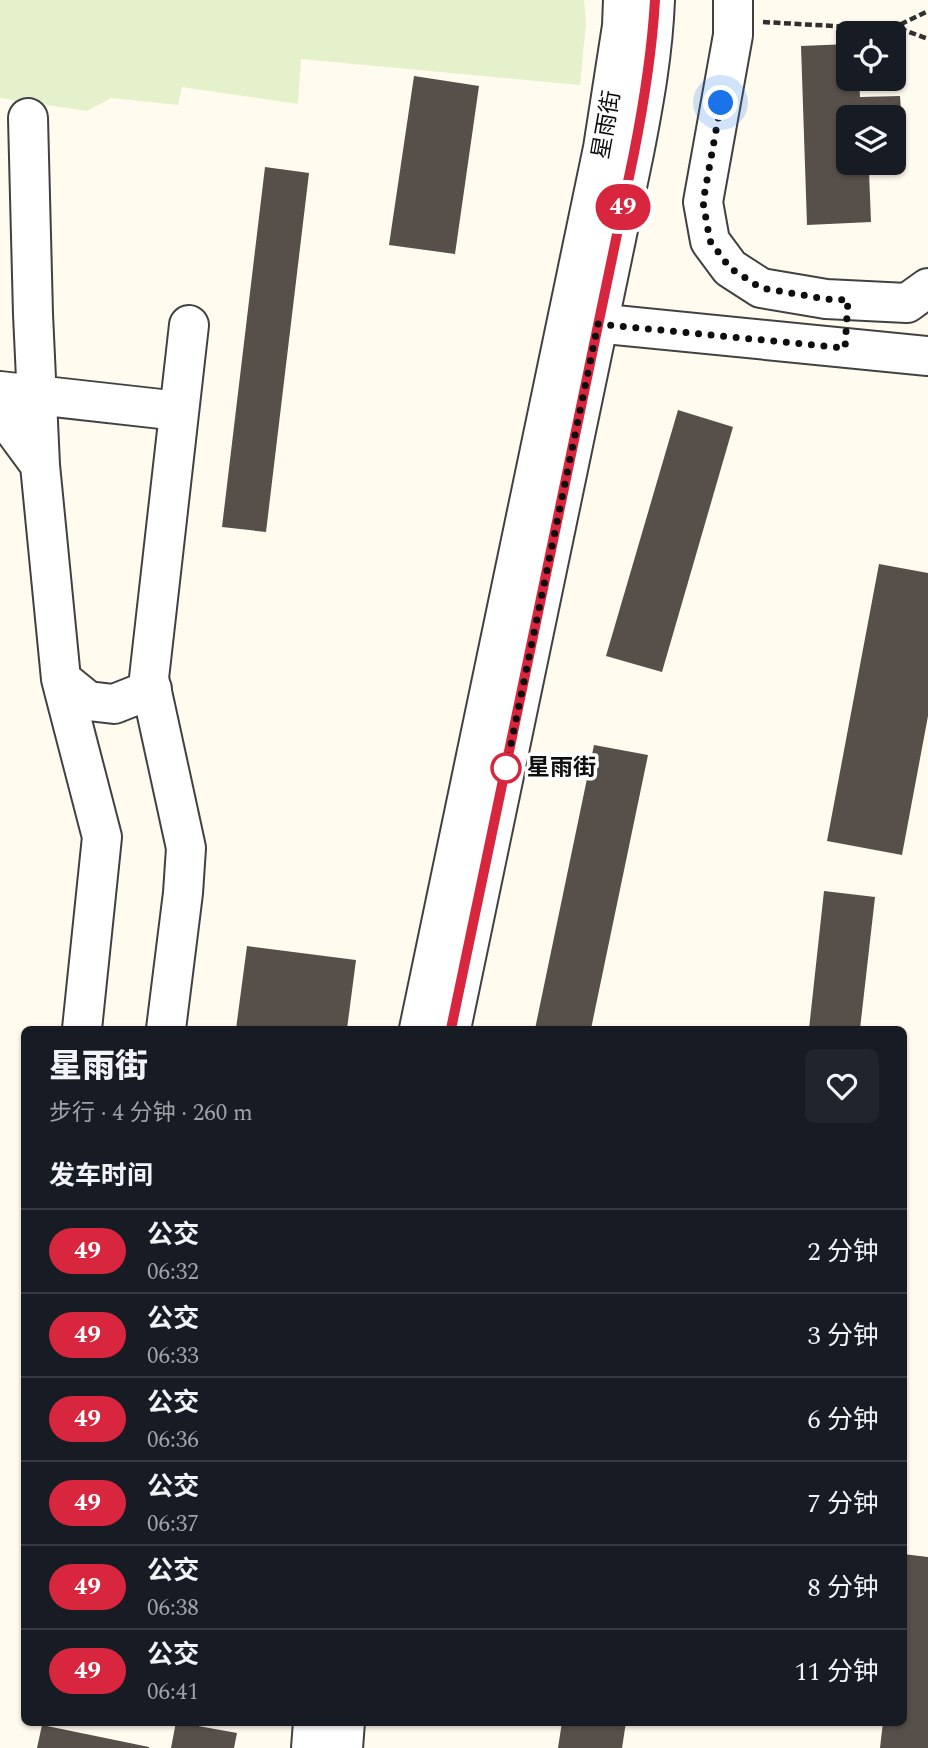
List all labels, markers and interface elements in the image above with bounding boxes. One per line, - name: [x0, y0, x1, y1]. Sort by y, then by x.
- map controls: [836, 21, 906, 175]
- button: locate: [836, 21, 906, 91]
- your location: [703, 85, 738, 120]
- street label: 星雨街: [584, 88, 630, 162]
- button: layers: [836, 105, 906, 175]
- line badge: 49: [592, 184, 654, 230]
- text: 49: [610, 189, 636, 225]
- place label: 星雨街: [527, 751, 596, 786]
- marker: 星雨街: [491, 753, 521, 783]
- text: 星雨街: [49, 1042, 148, 1092]
- button: heart: [805, 1049, 879, 1123]
- text: 步行 · 4 分钟 · 260 m: [49, 1096, 253, 1131]
- text: 发车时间: [49, 1156, 153, 1196]
- text: 公交: [147, 1215, 199, 1255]
- text: 2 分钟: [807, 1232, 879, 1272]
- text: 49: [74, 1233, 101, 1269]
- text: 06:32: [147, 1255, 199, 1290]
- text: 公交: [147, 1299, 199, 1339]
- text: 3 分钟: [807, 1316, 879, 1356]
- text: 49: [74, 1317, 101, 1353]
- text: 06:33: [147, 1339, 199, 1374]
- text: 公交: [147, 1383, 199, 1423]
- text: 6 分钟: [807, 1400, 879, 1440]
- text: 49: [74, 1401, 101, 1437]
- text: 06:36: [147, 1423, 199, 1458]
- text: 公交: [147, 1467, 199, 1507]
- text: 7 分钟: [807, 1484, 879, 1524]
- text: 49: [74, 1485, 101, 1521]
- text: 06:37: [147, 1507, 199, 1542]
- text: 公交: [147, 1551, 199, 1591]
- text: 8 分钟: [807, 1568, 879, 1608]
- text: 49: [74, 1569, 101, 1605]
- text: 06:38: [147, 1591, 199, 1626]
- text: 公交: [147, 1635, 199, 1675]
- text: 11 分钟: [794, 1652, 879, 1692]
- text: 49: [74, 1653, 101, 1689]
- text: 06:41: [147, 1675, 199, 1710]

